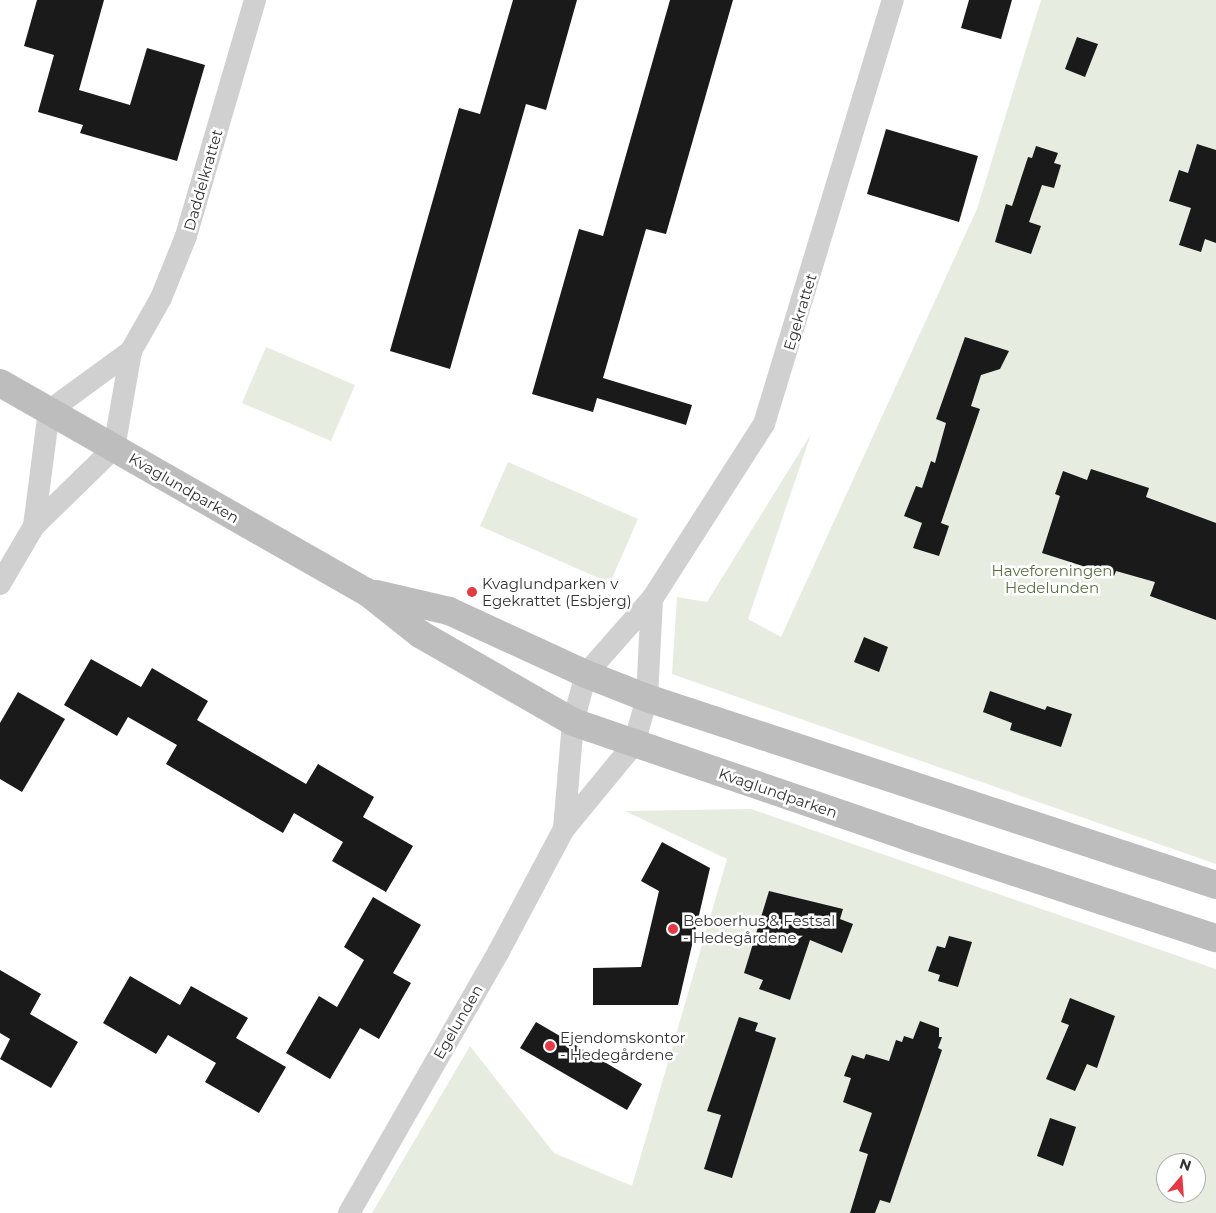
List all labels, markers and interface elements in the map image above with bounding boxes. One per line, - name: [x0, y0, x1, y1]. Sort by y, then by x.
- street label: Daddelkrattet: [180, 127, 226, 233]
- street label: Egekrattet: [780, 271, 820, 353]
- street label: Kvaglundparken: [126, 449, 242, 527]
- park label: Haveforeningen Hedelunden: [992, 561, 1112, 596]
- place label: Kvaglundparken v Egekrattet (Esbjerg): [482, 574, 632, 609]
- marker: Kvaglundparken v Egekrattet (Esbjerg): [466, 586, 478, 598]
- street label: Kvaglundparken: [716, 764, 840, 822]
- place label: Beboerhus & Festsal - Hedegårdene: [683, 911, 835, 946]
- marker: Beboerhus & Festsal - Hedegårdene: [667, 923, 679, 935]
- street label: Egelunden: [429, 982, 487, 1062]
- place label: Ejendomskontor - Hedegårdene: [560, 1028, 686, 1063]
- marker: Ejendomskontor - Hedegårdene: [544, 1040, 556, 1052]
- north arrow: [1156, 1153, 1206, 1203]
- text: N: [1177, 1154, 1193, 1175]

